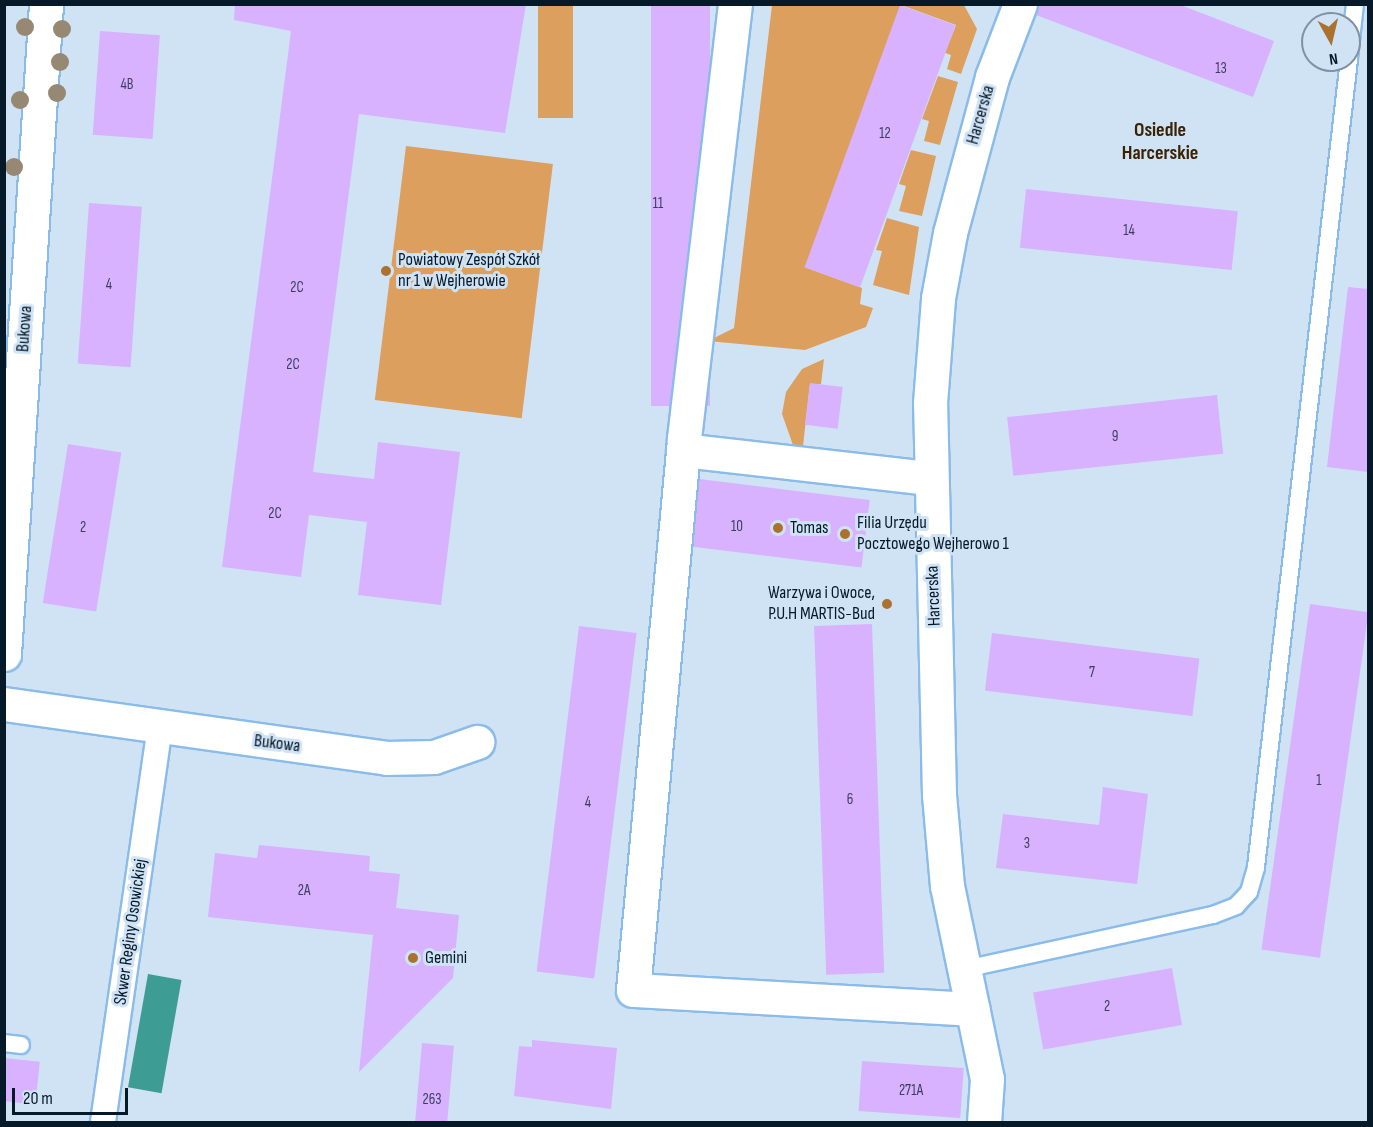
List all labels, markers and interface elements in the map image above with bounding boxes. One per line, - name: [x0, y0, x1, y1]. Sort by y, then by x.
- north arrow: [1301, 12, 1361, 72]
- text: N: [1328, 48, 1339, 68]
- house number: 13: [1215, 60, 1227, 78]
- house number: 4B: [121, 76, 133, 94]
- street label: Harcerska: [962, 83, 1000, 147]
- district label: Osiedle Harcerskie: [1122, 119, 1198, 166]
- house number: 12: [879, 125, 891, 143]
- house number: 11: [653, 195, 663, 213]
- house number: 14: [1123, 222, 1135, 240]
- place label: Powiatowy Zespół Szkół nr 1 w Wejherowie: [398, 250, 540, 292]
- marker: Powiatowy Zespół Szkół nr 1 w Wejherowie: [379, 264, 393, 278]
- house number: 4: [106, 276, 112, 294]
- house number: 2C: [290, 279, 304, 297]
- street label: Bukowa: [13, 305, 37, 353]
- house number: 2C: [286, 356, 300, 374]
- house number: 9: [1112, 428, 1118, 446]
- house number: 2C: [268, 505, 282, 523]
- place label: Filia Urzędu Pocztowego Wejherowo 1: [857, 513, 1009, 556]
- place label: Tomas: [790, 517, 829, 539]
- house number: 10: [731, 518, 743, 536]
- house number: 2: [80, 519, 86, 537]
- marker: Tomas: [771, 521, 785, 535]
- marker: Filia Urzędu Pocztowego Wejherowo 1: [838, 527, 852, 541]
- street label: Harcerska: [922, 565, 946, 627]
- place label: Warzywa i Owoce, P.U.H MARTIS-Bud: [768, 583, 875, 626]
- marker: Warzywa i Owoce, P.U.H MARTIS-Bud: [880, 597, 894, 611]
- house number: 7: [1089, 664, 1095, 682]
- street label: Bukowa: [253, 730, 301, 758]
- house number: 1: [1316, 772, 1322, 790]
- house number: 6: [847, 791, 853, 809]
- house number: 4: [585, 794, 591, 812]
- house number: 3: [1024, 835, 1030, 853]
- street label: Skwer Reginy Osowickiej: [110, 858, 152, 1006]
- house number: 2A: [298, 882, 310, 900]
- place label: Gemini: [425, 947, 467, 969]
- marker: Gemini: [406, 951, 420, 965]
- house number: 2: [1104, 998, 1110, 1016]
- scale bar: [15, 1076, 130, 1114]
- house number: 271A: [899, 1082, 923, 1100]
- text: 20 m: [23, 1088, 53, 1109]
- house number: 263: [422, 1091, 442, 1109]

